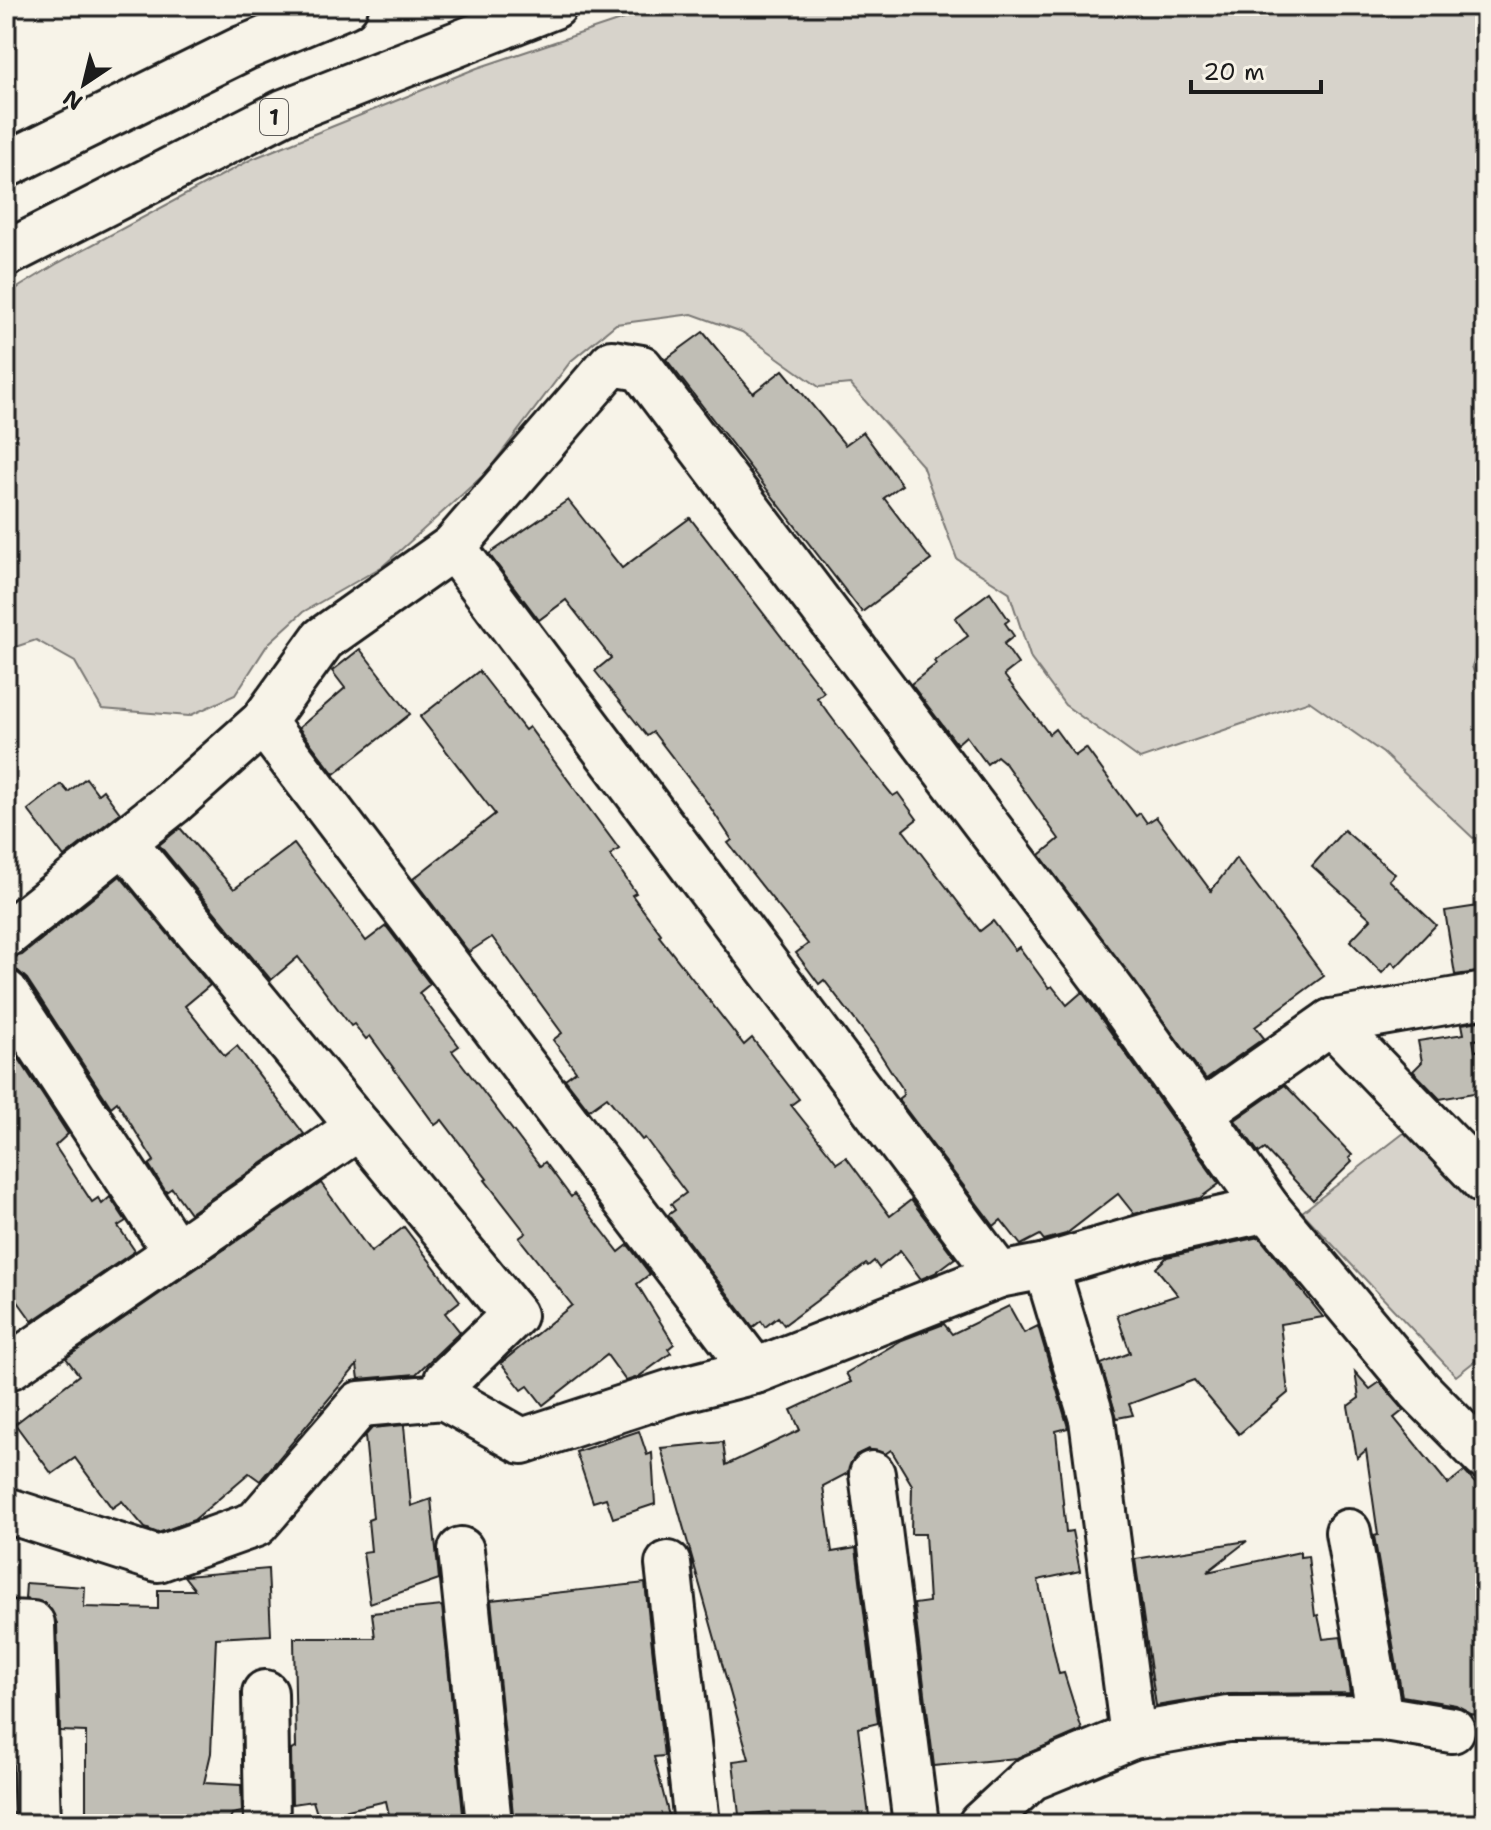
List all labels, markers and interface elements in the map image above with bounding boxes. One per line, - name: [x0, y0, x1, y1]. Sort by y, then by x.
- north arrow: [44, 44, 124, 124]
- scale bar: [1191, 44, 1321, 94]
- text: 20 m: [1203, 56, 1265, 88]
- text: N: [57, 83, 88, 117]
- road number: 1: [260, 99, 288, 135]

